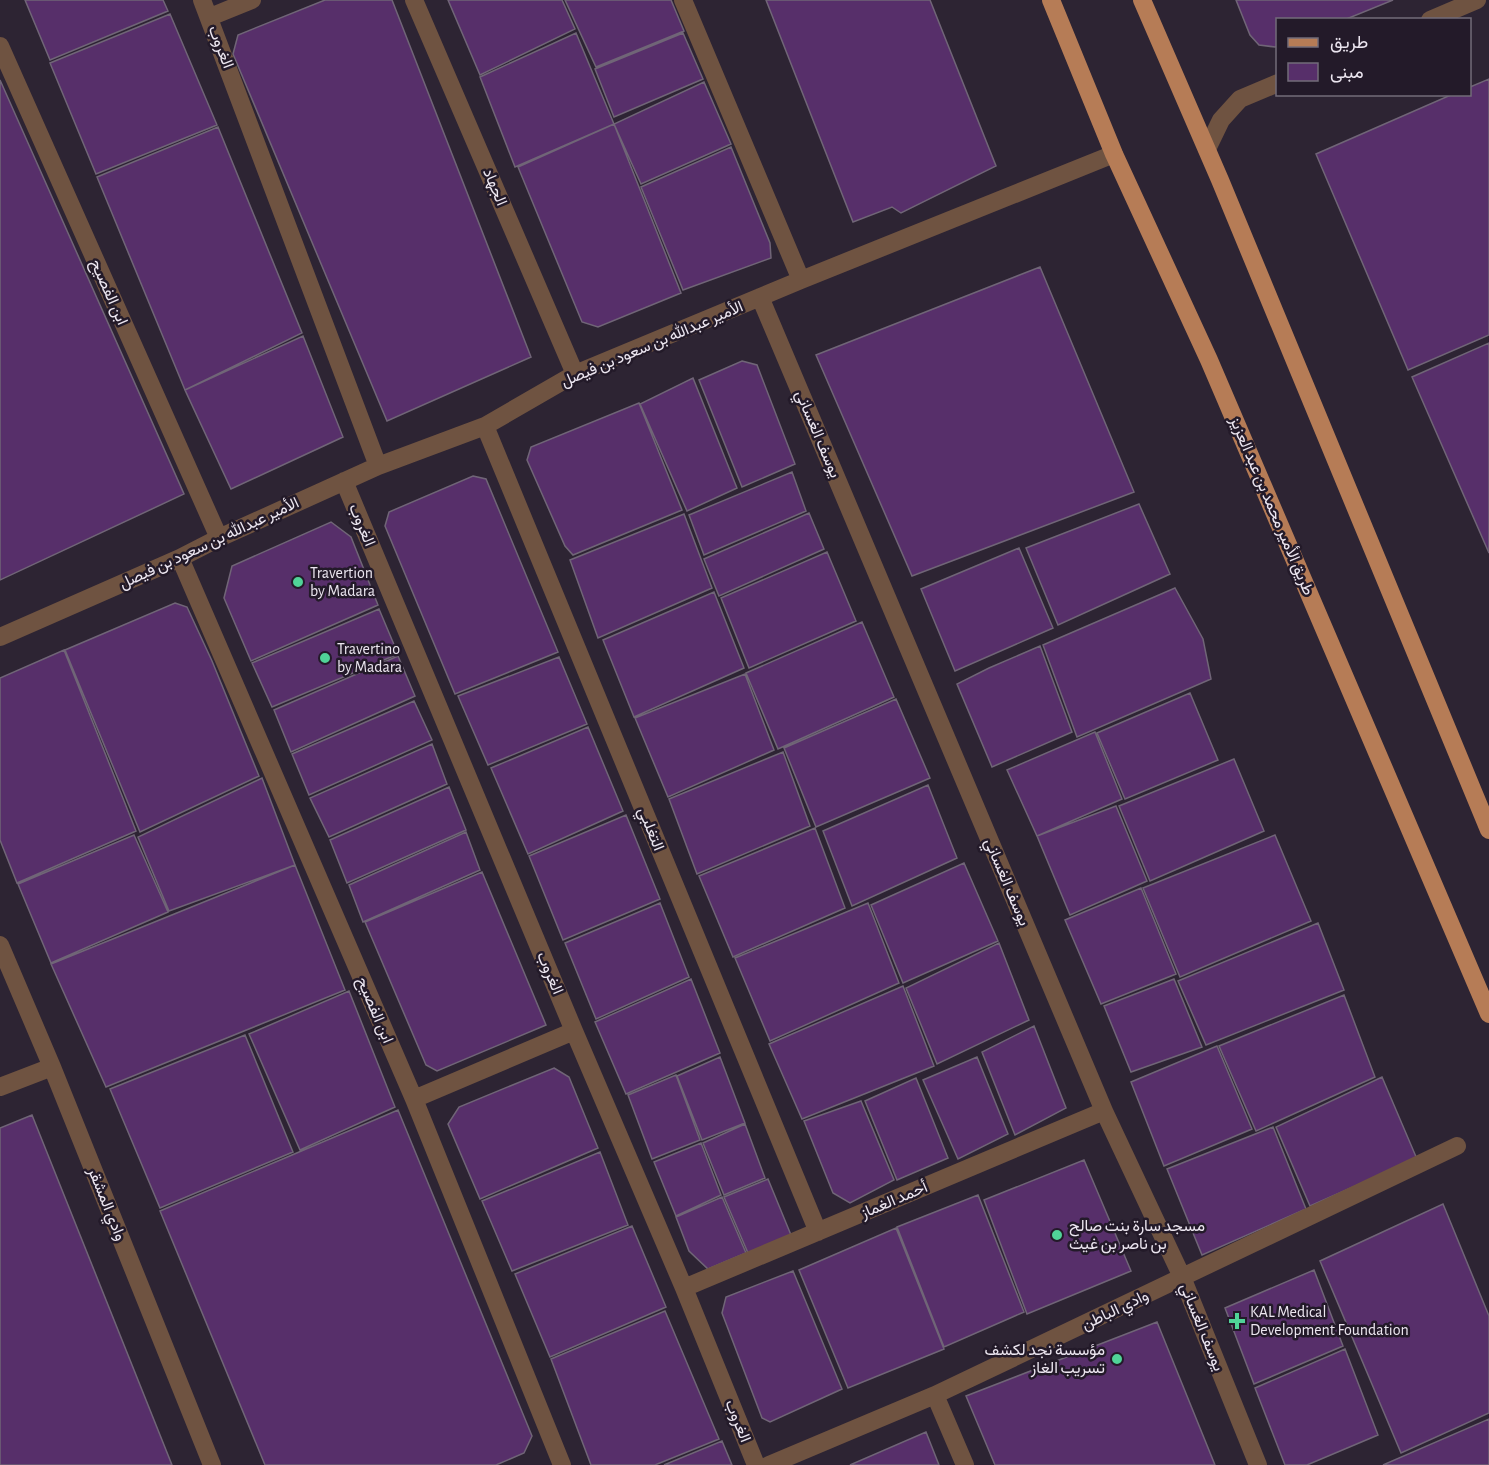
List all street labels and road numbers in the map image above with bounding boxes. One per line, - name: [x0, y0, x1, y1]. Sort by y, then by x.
- street label: الغروب: [204, 23, 236, 71]
- street label: الجهاد: [478, 166, 510, 209]
- street label: ابن الفصيح: [85, 257, 131, 329]
- street label: الأمير عبدالله بن سعود بن فيصل: [558, 296, 746, 392]
- street label: يوسف الغساني: [788, 388, 844, 482]
- street label: طريق الأمير محمد بن عبد العزيز: [1225, 413, 1318, 598]
- street label: الأمير عبدالله بن سعود بن فيصل: [116, 492, 302, 594]
- street label: الغروب: [344, 501, 378, 549]
- street label: التغلبي: [630, 805, 667, 855]
- street label: يوسف الغساني: [977, 836, 1033, 930]
- street label: الغروب: [532, 949, 566, 997]
- street label: ابن الفصيح: [351, 975, 396, 1047]
- street label: وادي المشقر: [80, 1164, 129, 1245]
- street label: أحمد الغماز: [857, 1178, 931, 1223]
- street label: يوسف الغساني: [1172, 1281, 1227, 1375]
- street label: وادي الباطن: [1079, 1287, 1153, 1338]
- street label: الغروب: [720, 1397, 754, 1445]

